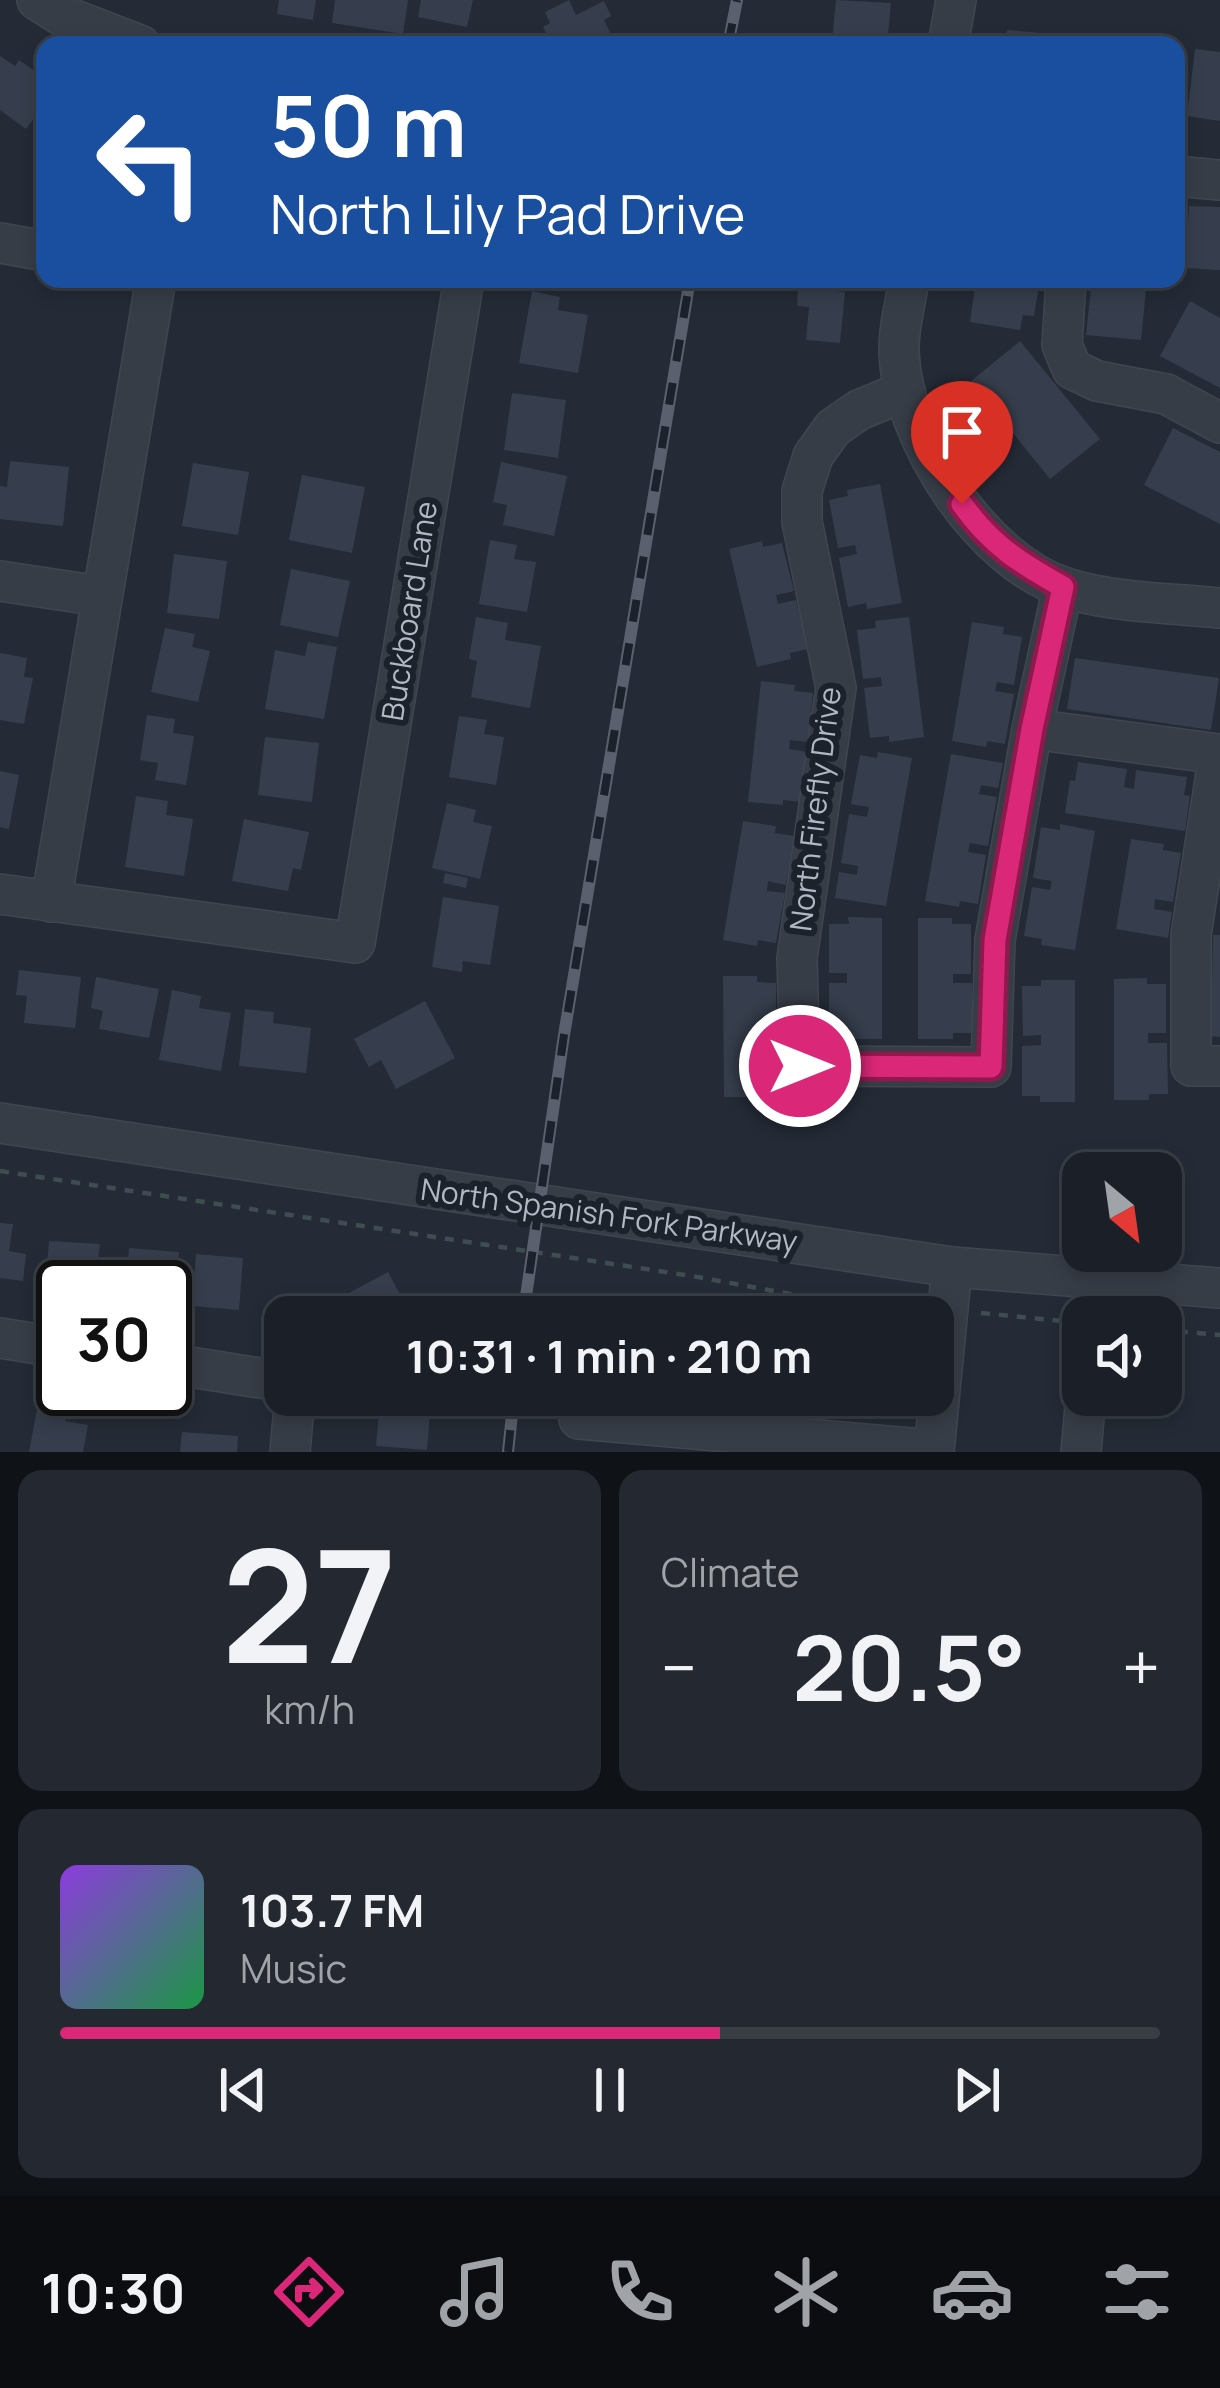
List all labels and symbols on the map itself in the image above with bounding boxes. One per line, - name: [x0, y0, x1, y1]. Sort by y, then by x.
- pin: [911, 381, 1013, 504]
- street label: Buckboard Lane: [371, 498, 446, 723]
- street label: North Firefly Drive: [779, 684, 850, 933]
- position arrow: [737, 1003, 863, 1129]
- north arrow: [1062, 1152, 1182, 1272]
- street label: North Spanish Fork Parkway: [418, 1168, 800, 1261]
- speed limit sign: 30: [36, 1260, 192, 1416]

